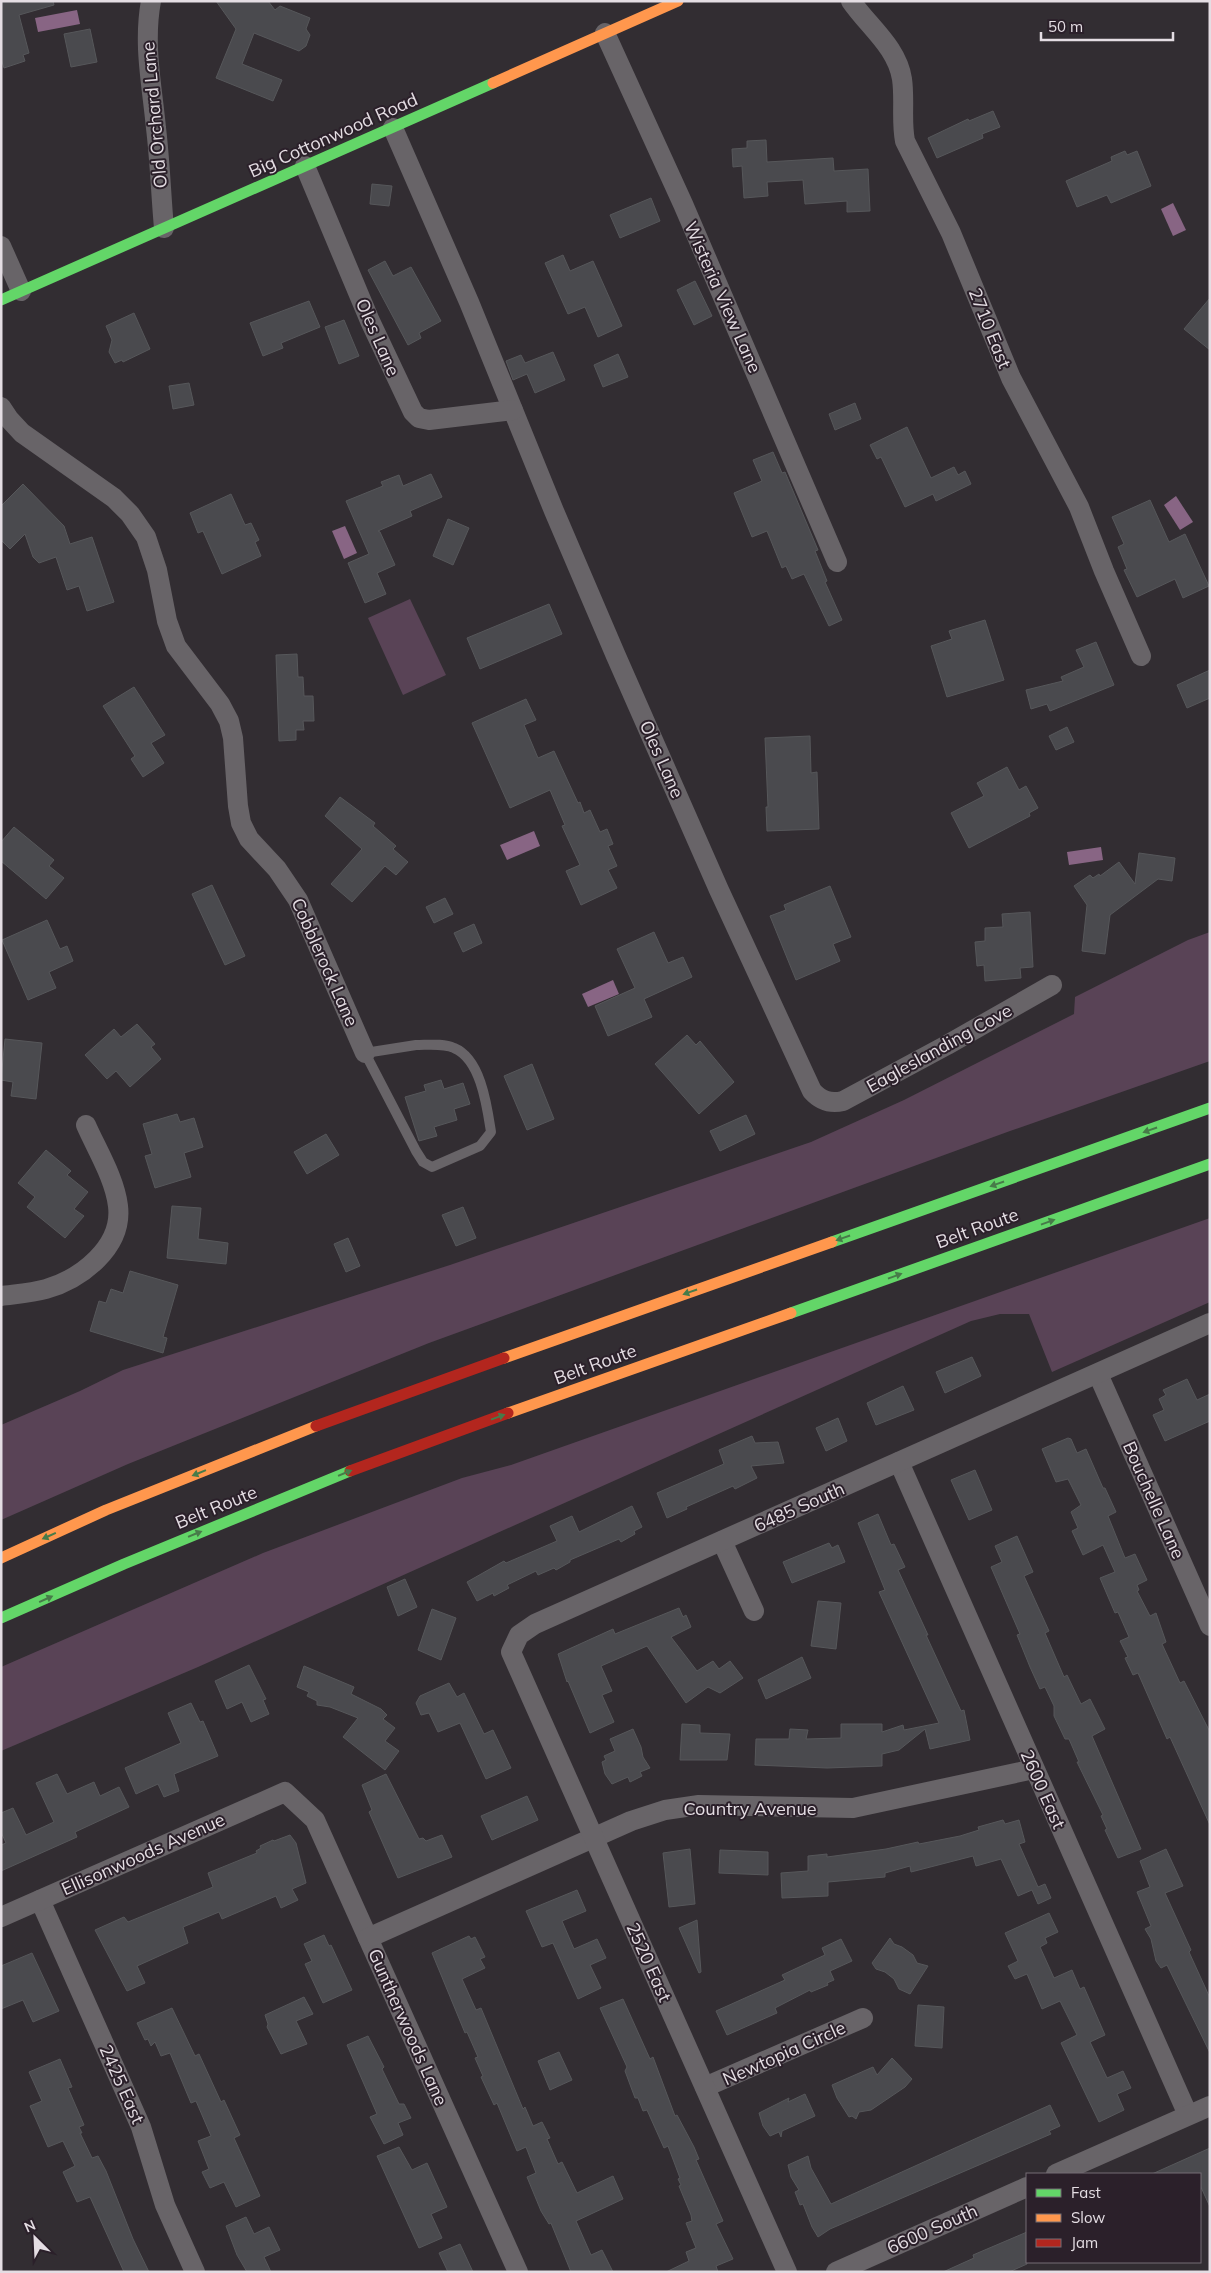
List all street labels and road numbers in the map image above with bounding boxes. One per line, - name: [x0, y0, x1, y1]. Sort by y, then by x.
- street label: Old Orchard Lane: [136, 41, 172, 189]
- street label: Big Cottonwood Road: [245, 87, 421, 183]
- street label: Wisteria View Lane: [679, 218, 767, 376]
- street label: 2710 East: [964, 285, 1016, 371]
- street label: Oles Lane: [351, 295, 405, 379]
- street label: Oles Lane: [635, 717, 689, 801]
- street label: Cobblerock Lane: [286, 894, 364, 1030]
- street label: Eagleslanding Cove: [862, 998, 1016, 1098]
- street label: Belt Route: [933, 1202, 1021, 1254]
- street label: Belt Route: [551, 1338, 639, 1390]
- street label: Bouchelle Lane: [1118, 1438, 1190, 1562]
- street label: 6485 South: [750, 1477, 848, 1537]
- street label: Belt Route: [172, 1480, 260, 1534]
- street label: 2600 East: [1015, 1746, 1071, 1832]
- street label: Country Avenue: [683, 1797, 817, 1820]
- street label: Ellisonwoods Avenue: [58, 1808, 228, 1900]
- street label: 2520 East: [621, 1919, 677, 2005]
- street label: Guntherwoods Lane: [363, 1945, 453, 2109]
- street label: Newtopia Circle: [719, 2016, 849, 2090]
- street label: 2425 East: [94, 2041, 150, 2127]
- street label: 6600 South: [883, 2199, 981, 2259]

